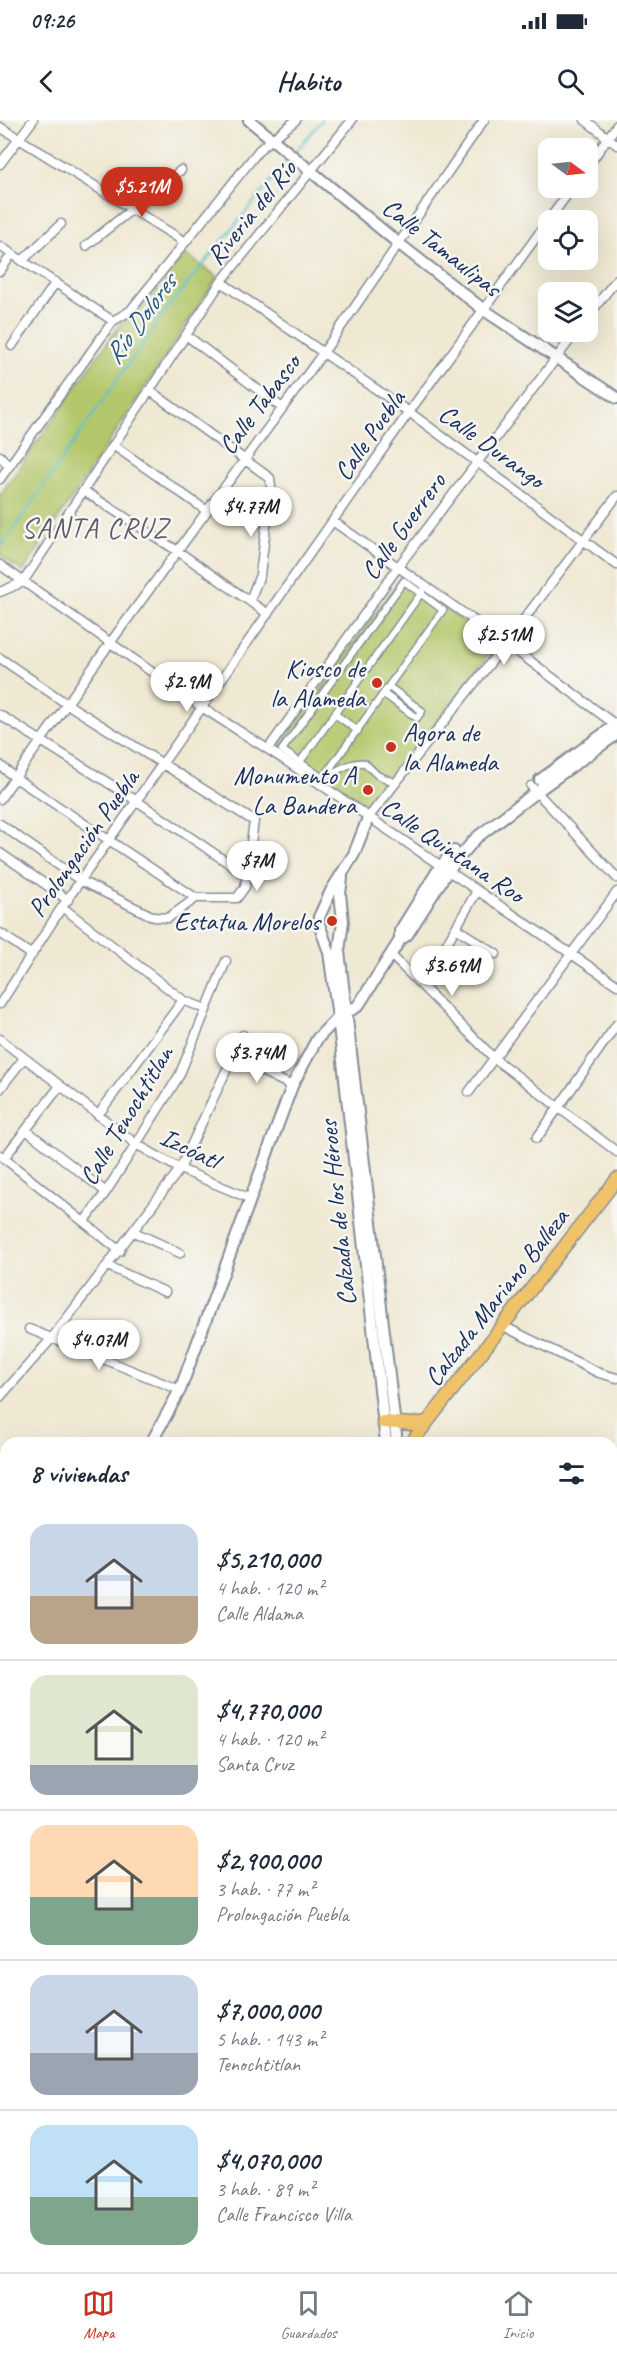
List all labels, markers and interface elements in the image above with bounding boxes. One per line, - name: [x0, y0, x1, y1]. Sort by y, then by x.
- text: 09:26: [30, 7, 74, 35]
- text: Habito: [277, 64, 340, 98]
- icon: back: [30, 65, 63, 98]
- icon: search: [554, 65, 587, 98]
- north arrow: [538, 138, 598, 198]
- map controls: [538, 138, 598, 342]
- street label: Riveria del Río: [199, 152, 305, 271]
- pin: $5.21M: [93, 167, 191, 218]
- text: $5.21M: [115, 174, 169, 199]
- street label: Calle Tamaulipas: [376, 191, 509, 305]
- button: locate: [538, 210, 598, 270]
- water label: Río Dolores: [96, 264, 187, 370]
- button: layers: [538, 282, 598, 342]
- street label: Calle Tabasco: [211, 345, 309, 461]
- street label: Calle Puebla: [326, 382, 413, 487]
- street label: Calle Durango: [432, 397, 553, 497]
- street label: Calle Guerrero: [354, 465, 454, 586]
- pin: $4.77M: [202, 487, 300, 538]
- text: $4.77M: [224, 494, 278, 519]
- district label: SANTA CRUZ: [21, 510, 171, 545]
- pin: $2.51M: [455, 615, 553, 666]
- text: $2.51M: [477, 622, 531, 647]
- place label: Kiosco de la Alameda: [270, 652, 368, 715]
- pin: $2.9M: [145, 662, 229, 713]
- text: $2.9M: [164, 669, 210, 694]
- marker: Kiosco de la Alameda: [370, 676, 384, 690]
- place label: Agora de la Alameda: [403, 716, 499, 779]
- marker: Agora de la Alameda: [384, 740, 398, 754]
- place label: Monumento A La Bandera: [234, 759, 358, 822]
- street label: Prolongación Puebla: [20, 761, 148, 923]
- marker: Monumento A La Bandera: [361, 783, 375, 797]
- street label: Calle Quintana Roo: [375, 790, 533, 912]
- pin: $7M: [228, 841, 286, 892]
- text: $7M: [241, 848, 273, 873]
- place label: Estatua Morelos: [174, 905, 322, 938]
- marker: Estatua Morelos: [325, 914, 339, 928]
- pin: $3.69M: [403, 946, 501, 997]
- text: $3.69M: [425, 953, 479, 978]
- pin: $3.74M: [208, 1033, 306, 1084]
- street label: Calle Tenochtitlan: [72, 1038, 182, 1191]
- text: $3.74M: [230, 1040, 284, 1065]
- street label: Calzada de los Héroes: [311, 1116, 364, 1307]
- street label: Izcóatl: [155, 1120, 229, 1179]
- street label: Calzada Mariano Balleza: [417, 1200, 577, 1393]
- pin: $4.07M: [50, 1320, 148, 1371]
- text: $4.07M: [72, 1327, 126, 1352]
- text: 8 viviendas: [30, 1457, 127, 1490]
- icon: filters: [555, 1457, 588, 1490]
- text: $5,210,000: [216, 1543, 319, 1576]
- icon: home: [78, 1548, 150, 1620]
- text: 4 hab. · 120 m²: [216, 1576, 323, 1601]
- text: Calle Aldama: [216, 1601, 303, 1626]
- text: $4,770,000: [216, 1694, 320, 1727]
- icon: home: [78, 1699, 150, 1771]
- text: 4 hab. · 120 m²: [216, 1727, 323, 1752]
- text: Santa Cruz: [216, 1752, 293, 1777]
- text: $2,900,000: [216, 1844, 320, 1877]
- icon: home: [78, 1849, 150, 1921]
- text: 3 hab. · 77 m²: [216, 1877, 314, 1902]
- text: Prolongación Puebla: [216, 1902, 349, 1927]
- text: $7,000,000: [216, 1994, 320, 2027]
- icon: home: [78, 1999, 150, 2071]
- text: 5 hab. · 143 m²: [216, 2027, 323, 2052]
- text: Tenochtitlan: [216, 2052, 300, 2077]
- text: $4,070,000: [216, 2144, 320, 2177]
- icon: home: [78, 2149, 150, 2221]
- text: 3 hab. · 89 m²: [216, 2177, 314, 2202]
- text: Calle Francisco Villa: [216, 2202, 351, 2227]
- tab: Mapa: [82, 2287, 115, 2343]
- tab: Guardados: [280, 2287, 337, 2343]
- tab: Inicio: [502, 2287, 535, 2343]

